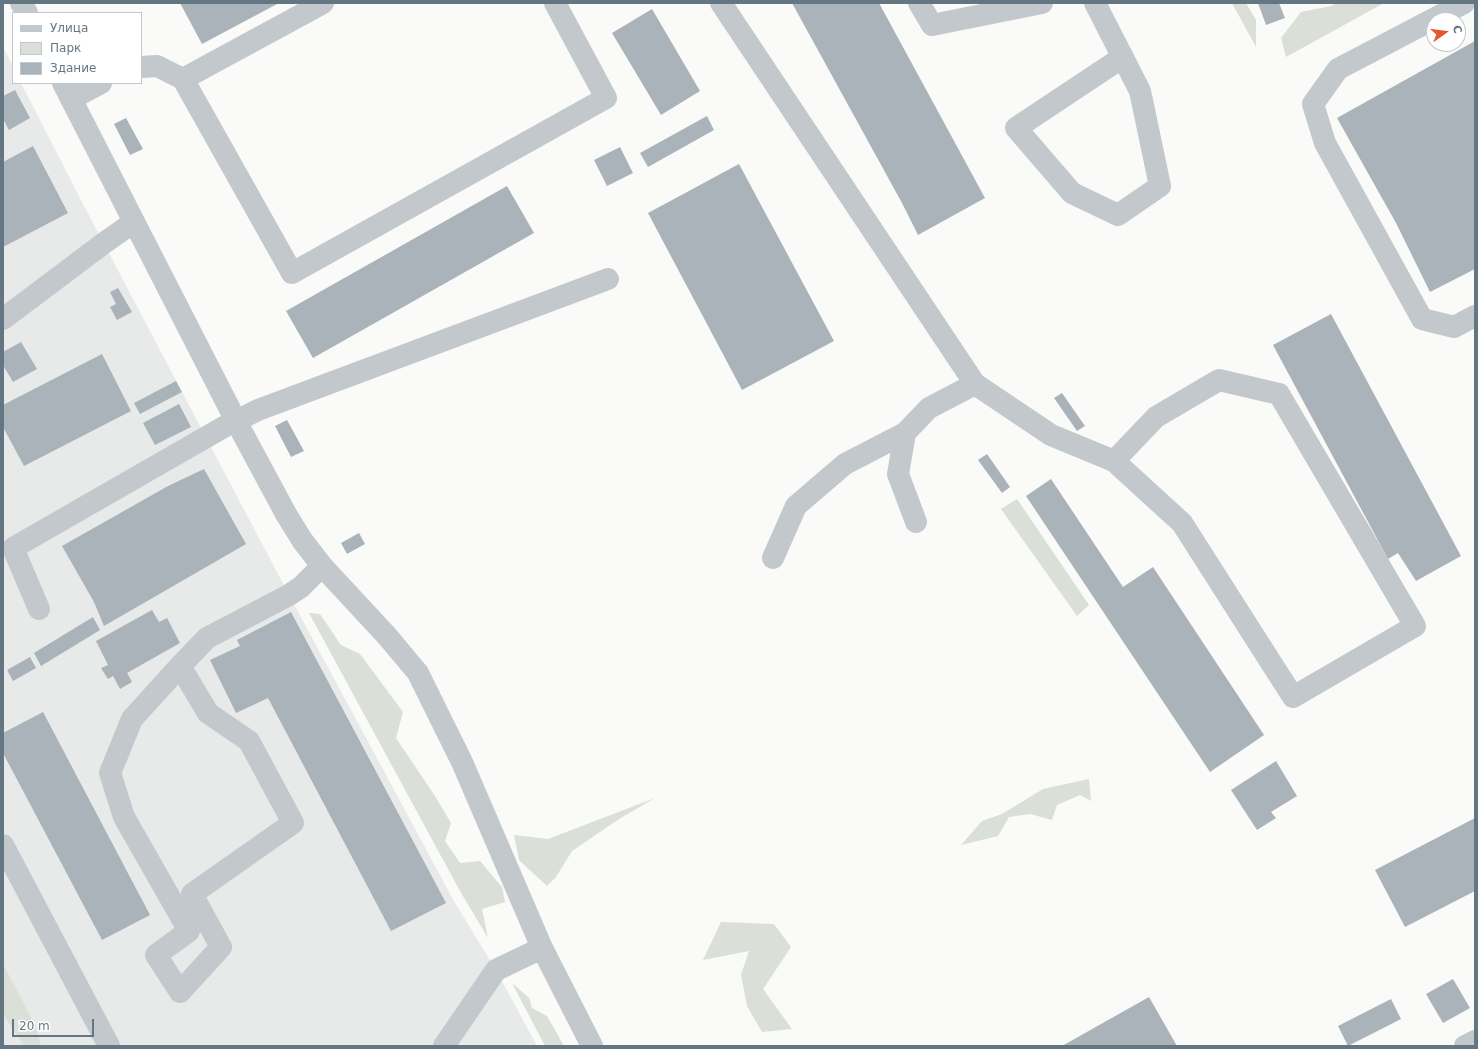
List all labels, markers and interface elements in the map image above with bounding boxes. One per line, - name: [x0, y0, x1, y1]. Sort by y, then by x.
- legend: [12, 12, 142, 84]
- north arrow: [1426, 12, 1466, 52]
- text: Улица: [50, 21, 88, 35]
- text: С: [1450, 24, 1464, 35]
- text: Парк: [50, 41, 81, 55]
- text: Здание: [50, 61, 96, 75]
- scale bar: [14, 1011, 96, 1037]
- text: 20 m: [19, 1019, 50, 1033]

